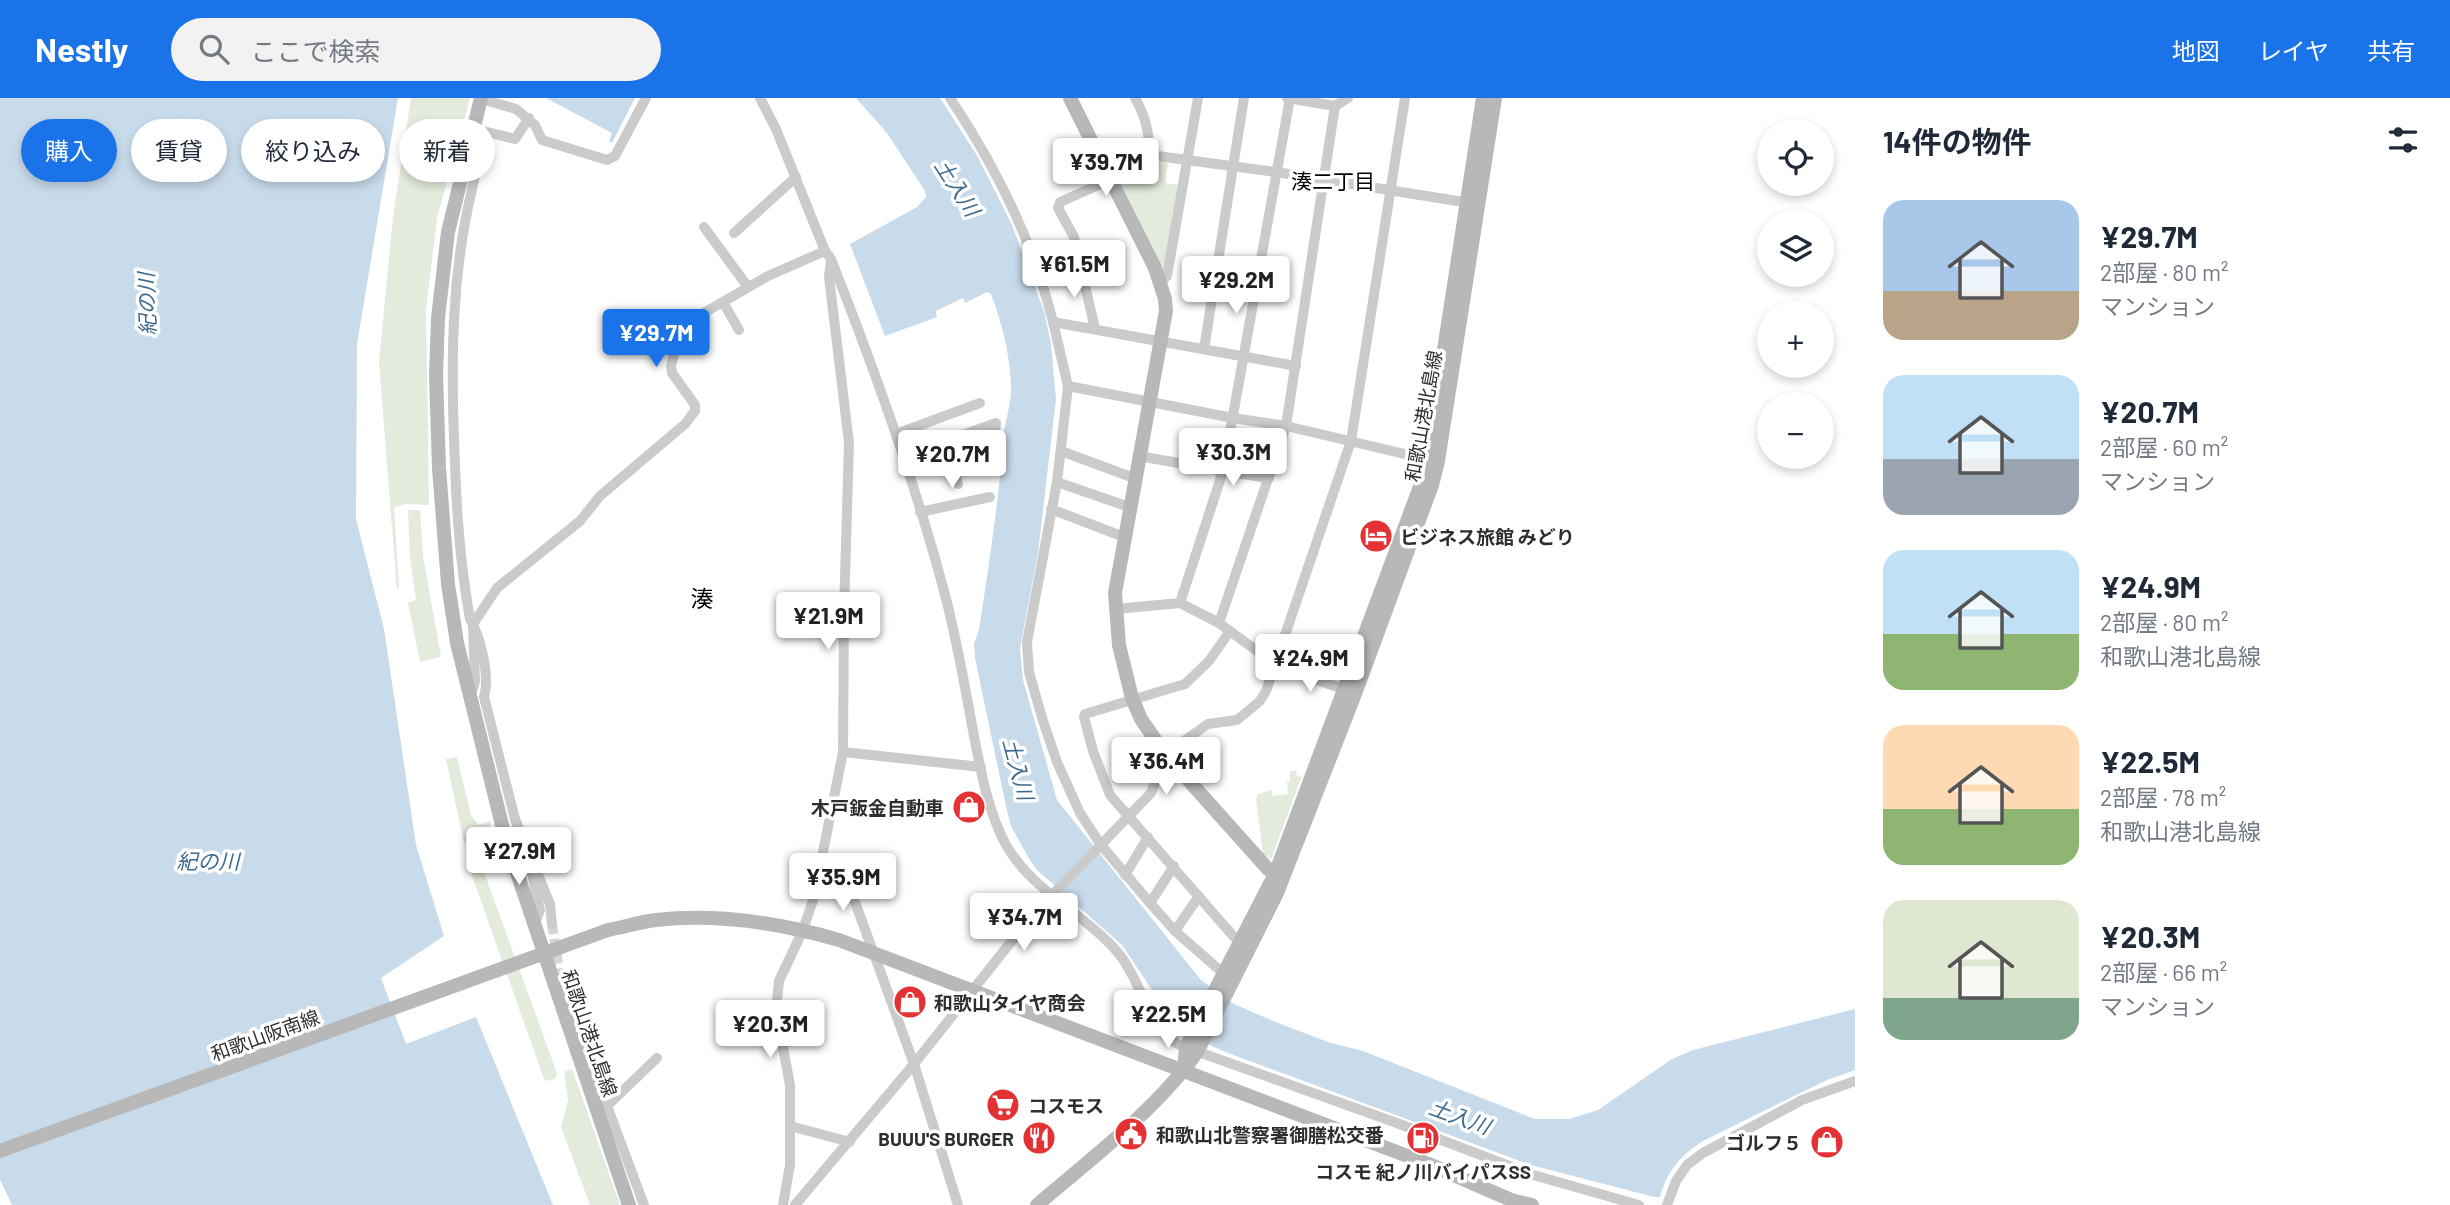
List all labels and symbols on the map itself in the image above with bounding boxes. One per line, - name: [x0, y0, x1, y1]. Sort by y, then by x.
- pin: ¥39.7M: [1049, 139, 1163, 198]
- water label: 土入川: [930, 154, 987, 222]
- district label: 湊二丁目: [1291, 168, 1375, 193]
- pin: ¥61.5M: [1017, 240, 1131, 300]
- pin: ¥29.2M: [1179, 256, 1293, 316]
- water label: 紀の川: [132, 270, 160, 336]
- pin: ¥29.7M: [599, 310, 713, 369]
- street label: 和歌山港北島線: [1400, 349, 1446, 483]
- pin: ¥30.3M: [1176, 428, 1290, 488]
- pin: ¥20.7M: [895, 430, 1009, 490]
- hotel icon: ビジネス旅館 みどり: [1357, 517, 1395, 555]
- place label: ビジネス旅館 みどり: [1400, 525, 1575, 548]
- district label: 湊: [691, 584, 714, 612]
- pin: ¥21.9M: [771, 592, 885, 652]
- pin: ¥24.9M: [1253, 634, 1367, 694]
- water label: 土入川: [999, 735, 1040, 805]
- pin: ¥36.4M: [1109, 738, 1223, 797]
- shop icon: 木戸鈑金自動車: [950, 788, 988, 826]
- place label: 木戸鈑金自動車: [811, 796, 944, 819]
- pin: ¥27.9M: [462, 828, 576, 887]
- water label: 紀の川: [177, 848, 241, 873]
- pin: ¥35.9M: [786, 854, 900, 913]
- pin: ¥34.7M: [967, 894, 1081, 953]
- street label: 和歌山港北島線: [557, 966, 623, 1100]
- shop icon: 和歌山タイヤ商会: [891, 983, 929, 1021]
- pin: ¥22.5M: [1111, 990, 1225, 1050]
- place label: 和歌山タイヤ商会: [934, 991, 1085, 1014]
- pin: ¥20.3M: [713, 1000, 827, 1060]
- street label: 和歌山阪南線: [207, 1005, 323, 1065]
- supermarket icon: コスモス: [984, 1086, 1022, 1124]
- water label: 土入川: [1426, 1093, 1496, 1139]
- place label: コスモス: [1028, 1094, 1104, 1117]
- public building icon: 和歌山北警察署御膳松交番: [1112, 1115, 1150, 1153]
- restaurant icon: BUUU'S BURGER: [1020, 1119, 1058, 1157]
- fuel station icon: コスモ 紀ノ川バイパスSS: [1404, 1119, 1442, 1157]
- place label: 和歌山北警察署御膳松交番: [1156, 1123, 1384, 1146]
- shop icon: ゴルフ５: [1808, 1123, 1846, 1161]
- place label: BUUU'S BURGER: [878, 1127, 1014, 1150]
- place label: ゴルフ５: [1726, 1131, 1802, 1154]
- place label: コスモ 紀ノ川バイパスSS: [1315, 1160, 1531, 1183]

